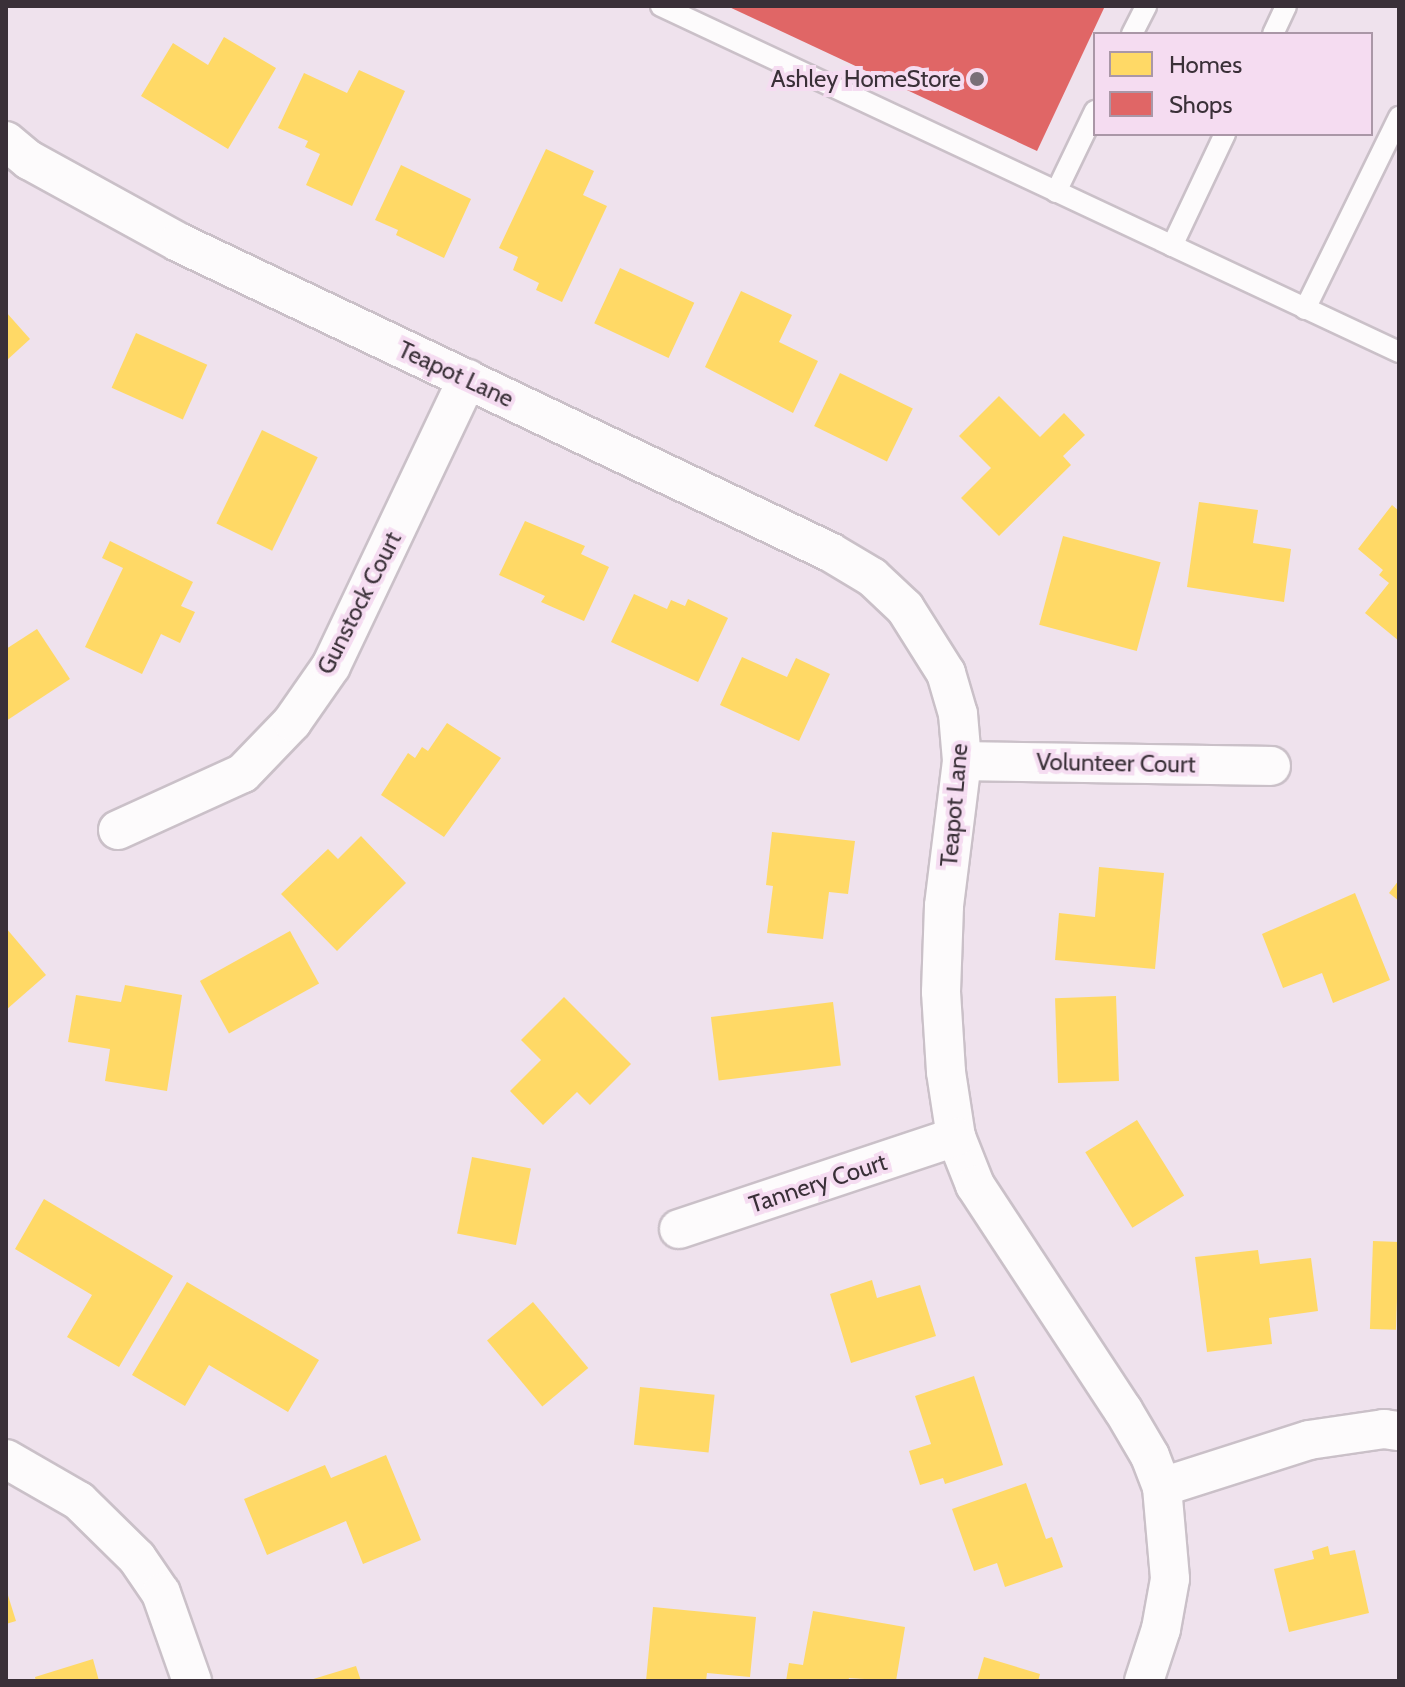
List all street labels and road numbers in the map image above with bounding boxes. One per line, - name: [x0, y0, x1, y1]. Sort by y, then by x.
- street label: Teapot Lane: [394, 335, 518, 413]
- street label: Gunstock Court: [311, 527, 407, 679]
- street label: Teapot Lane: [934, 742, 974, 868]
- street label: Volunteer Court: [1036, 747, 1196, 779]
- street label: Tannery Court: [746, 1147, 890, 1219]

